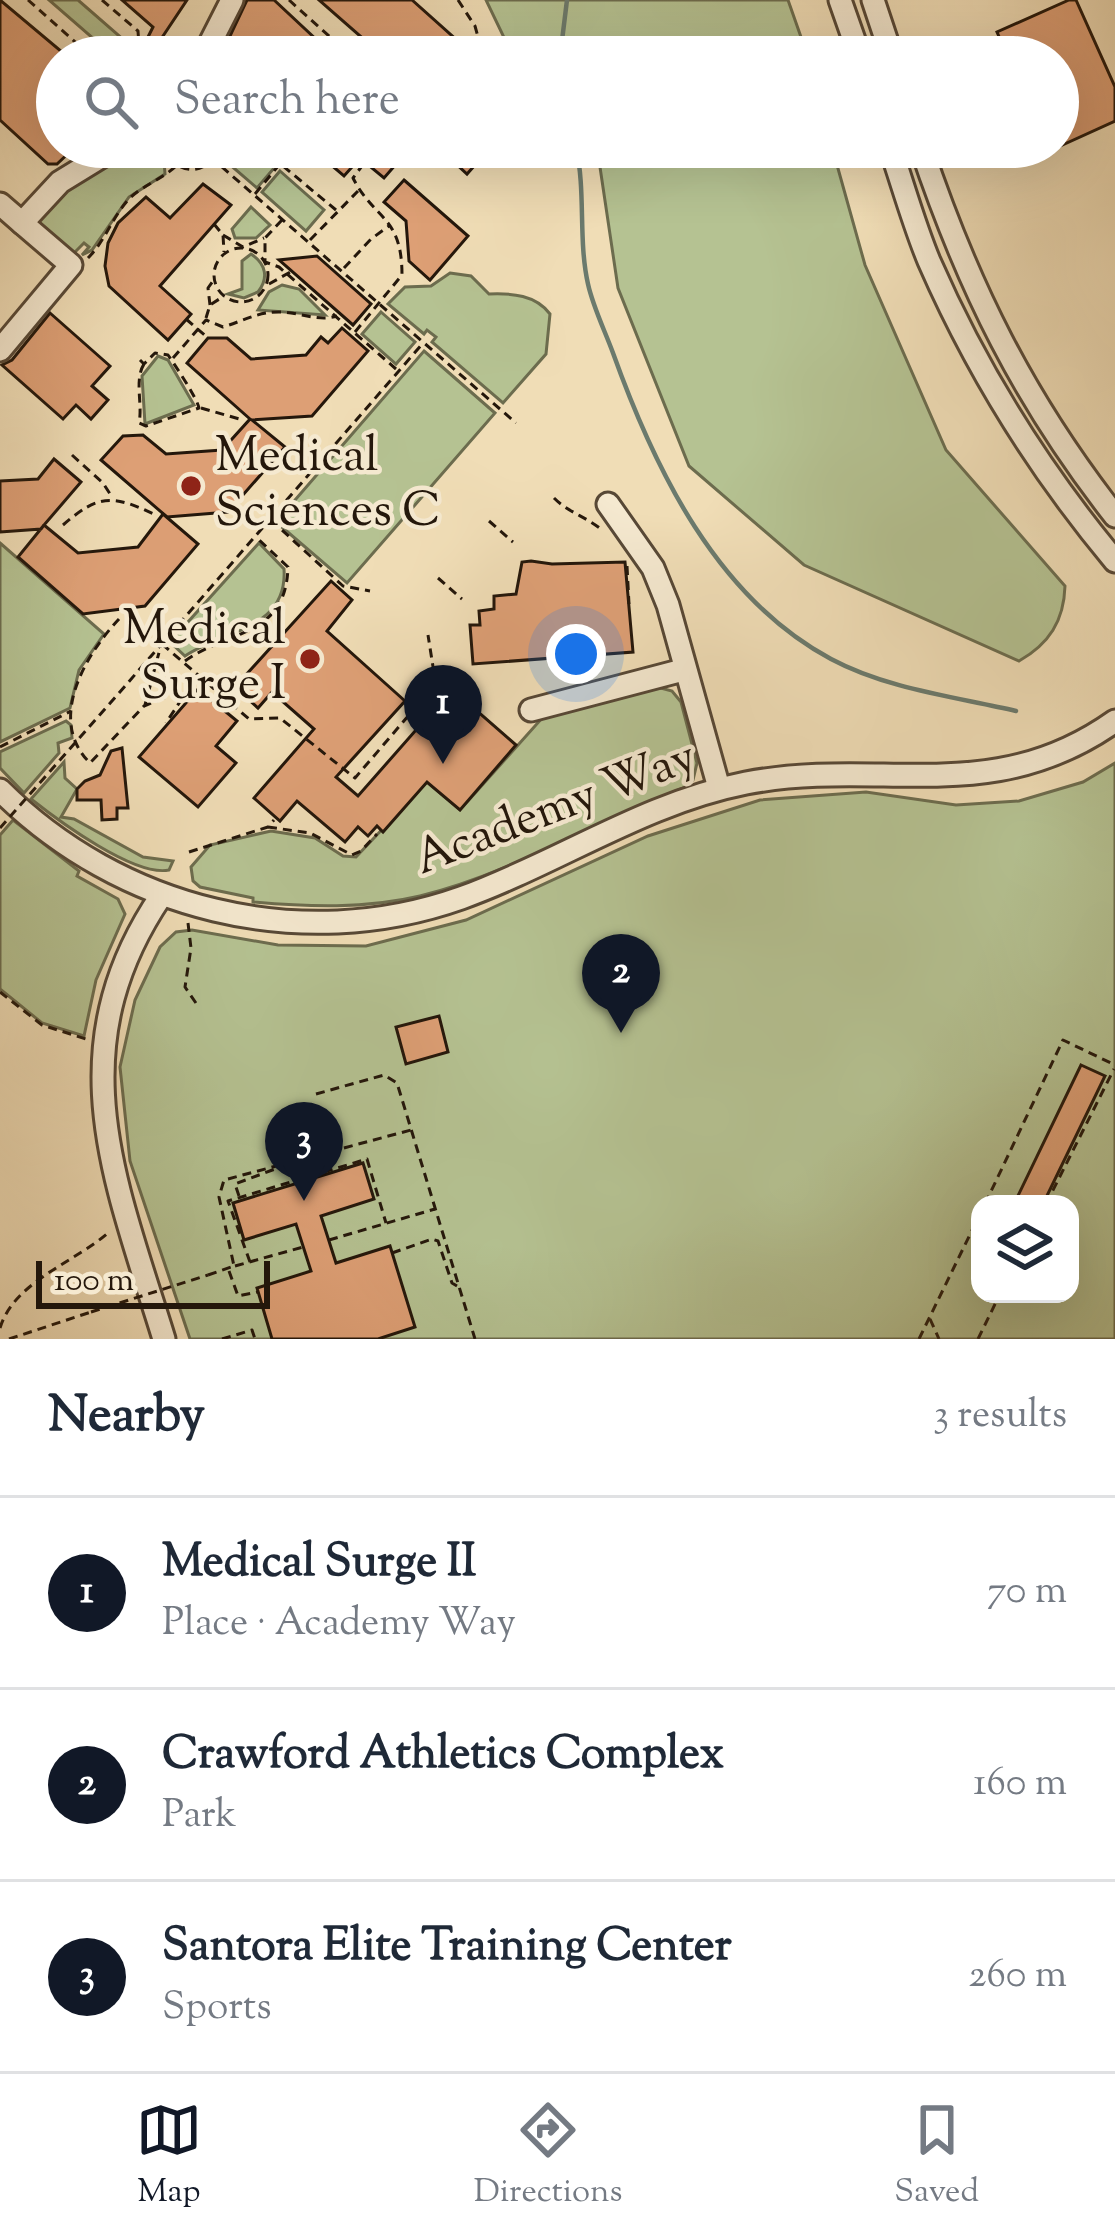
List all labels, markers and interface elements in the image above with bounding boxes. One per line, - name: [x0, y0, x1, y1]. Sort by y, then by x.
- search box: [36, 36, 1079, 168]
- icon: search: [78, 69, 144, 135]
- text: Search here: [174, 70, 400, 135]
- place label: Medical Sciences C: [215, 424, 441, 548]
- marker: Medical Sciences C: [178, 473, 204, 499]
- place label: Medical Surge I: [123, 597, 286, 721]
- your location: [546, 624, 606, 684]
- marker: Medical Surge I: [297, 646, 323, 672]
- pin: 1: [404, 665, 482, 764]
- street label: Academy Way: [405, 725, 707, 895]
- pin: 2: [582, 934, 660, 1033]
- pin: 3: [265, 1102, 343, 1201]
- map controls: [971, 1195, 1079, 1303]
- button: layers: [971, 1195, 1079, 1303]
- scale bar: [36, 1255, 270, 1308]
- text: 100 m: [54, 1258, 134, 1306]
- text: Nearby: [48, 1381, 205, 1454]
- text: 3 results: [933, 1389, 1067, 1445]
- text: Medical Surge II: [162, 1532, 476, 1597]
- text: 1: [80, 1565, 94, 1621]
- text: 70 m: [987, 1565, 1067, 1621]
- text: Place · Academy Way: [162, 1597, 516, 1653]
- text: Crawford Athletics Complex: [162, 1724, 724, 1789]
- text: 2: [78, 1757, 96, 1813]
- text: 160 m: [973, 1757, 1067, 1813]
- text: Park: [162, 1789, 237, 1845]
- text: Santora Elite Training Center: [162, 1916, 732, 1981]
- text: 3: [79, 1949, 95, 2005]
- text: 260 m: [968, 1949, 1067, 2005]
- text: Sports: [162, 1981, 272, 2037]
- tab: Map: [136, 2097, 202, 2217]
- tab: Directions: [474, 2097, 623, 2217]
- tab: Saved: [894, 2097, 979, 2217]

